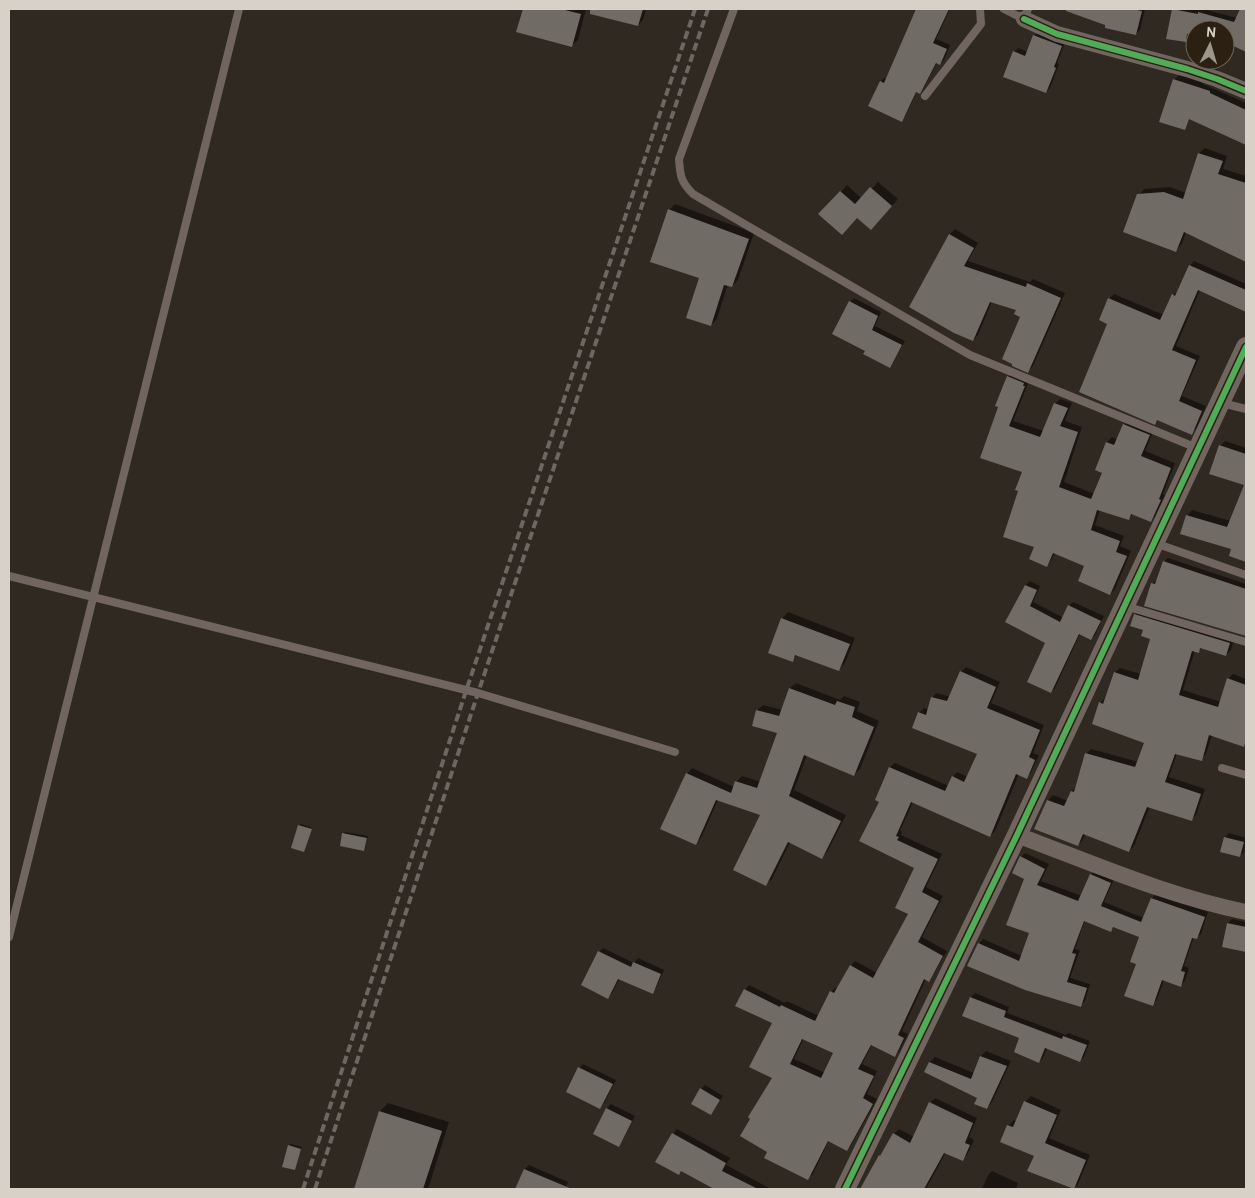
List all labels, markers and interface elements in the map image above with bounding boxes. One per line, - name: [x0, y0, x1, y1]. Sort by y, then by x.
- north arrow: [1185, 20, 1235, 70]
- text: N: [1205, 25, 1217, 42]

